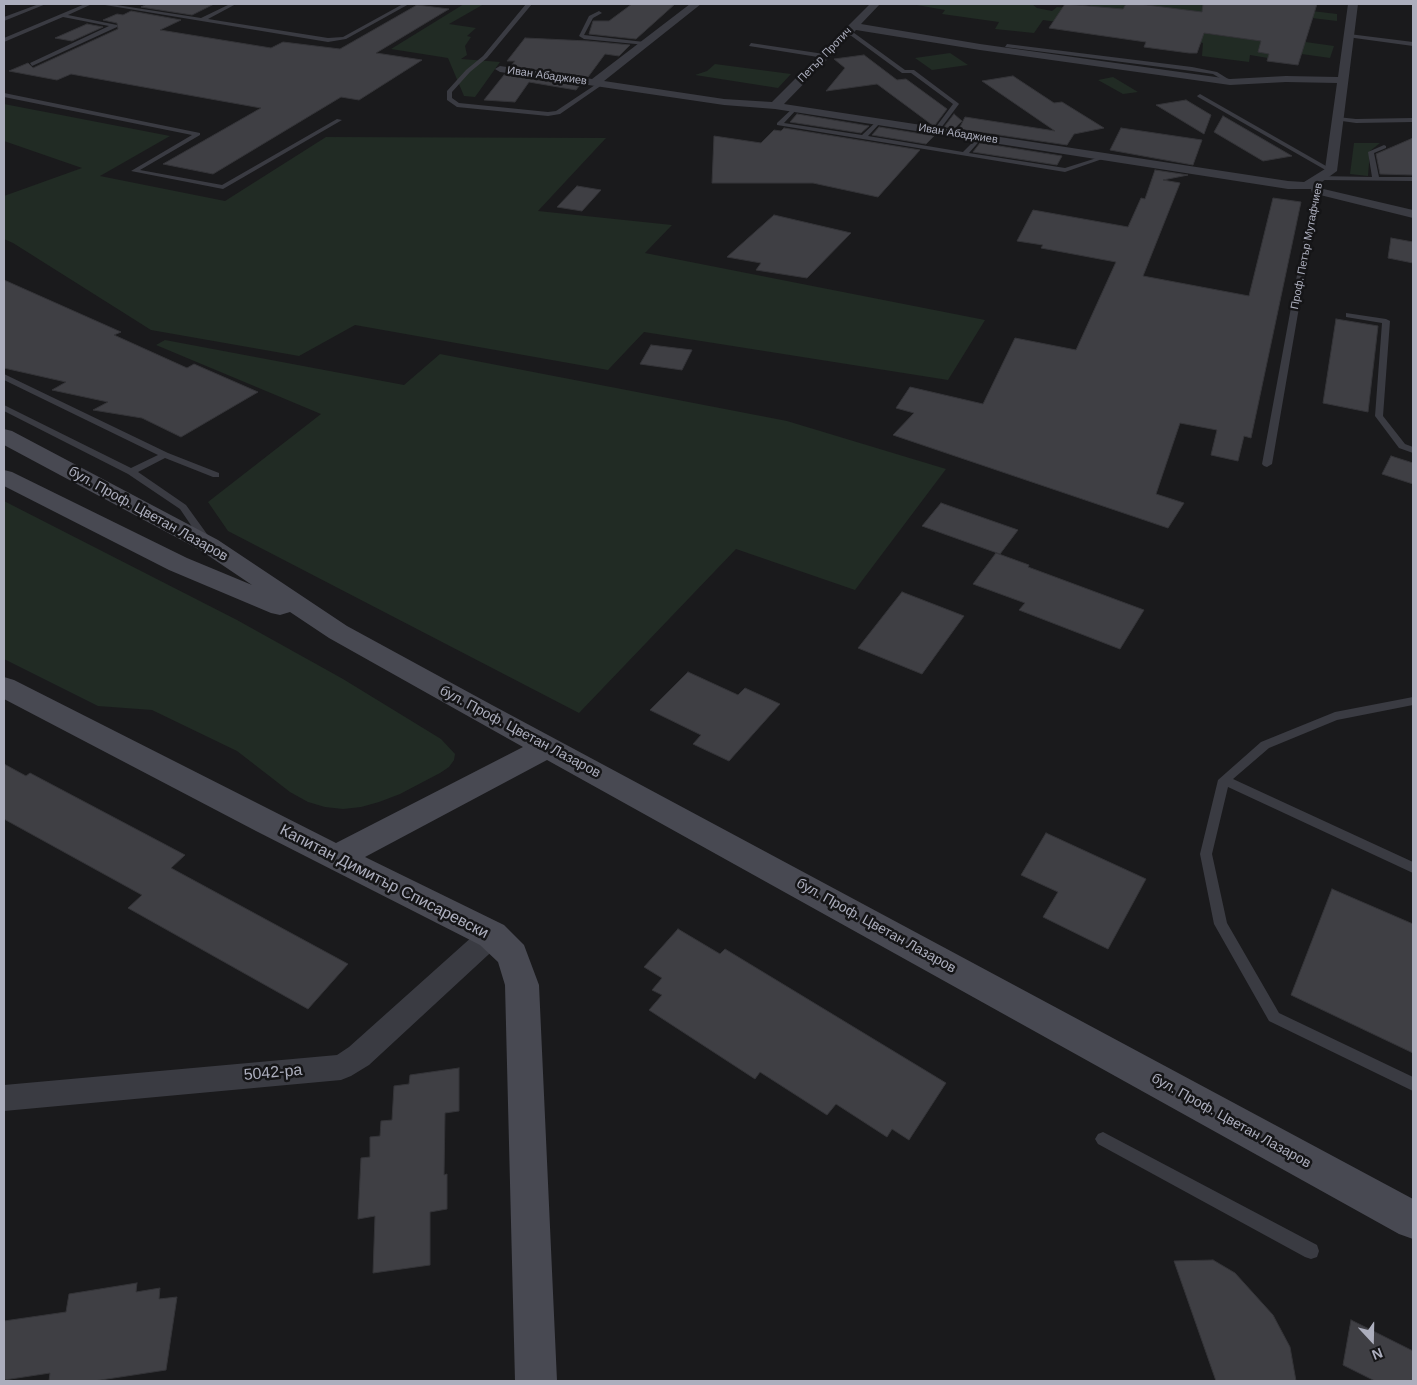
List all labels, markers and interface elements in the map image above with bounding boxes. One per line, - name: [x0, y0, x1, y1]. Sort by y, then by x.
- street label: Петър Протич: [795, 25, 855, 85]
- street label: Иван Абаджиев: [506, 64, 588, 88]
- street label: Иван Абаджиев: [917, 121, 999, 147]
- street label: Проф. Петър Мутафчиев: [1288, 182, 1326, 310]
- street label: бул. Проф. Цветан Лазаров: [65, 463, 231, 565]
- street label: бул. Проф. Цветан Лазаров: [437, 682, 603, 782]
- street label: Капитан Димитър Списаревски: [276, 821, 492, 943]
- street label: бул. Проф. Цветан Лазаров: [793, 875, 959, 977]
- street label: 5042-ра: [243, 1061, 303, 1085]
- street label: бул. Проф. Цветан Лазаров: [1148, 1070, 1314, 1172]
- north arrow: [1347, 1315, 1397, 1365]
- text: N: [1370, 1345, 1385, 1363]

